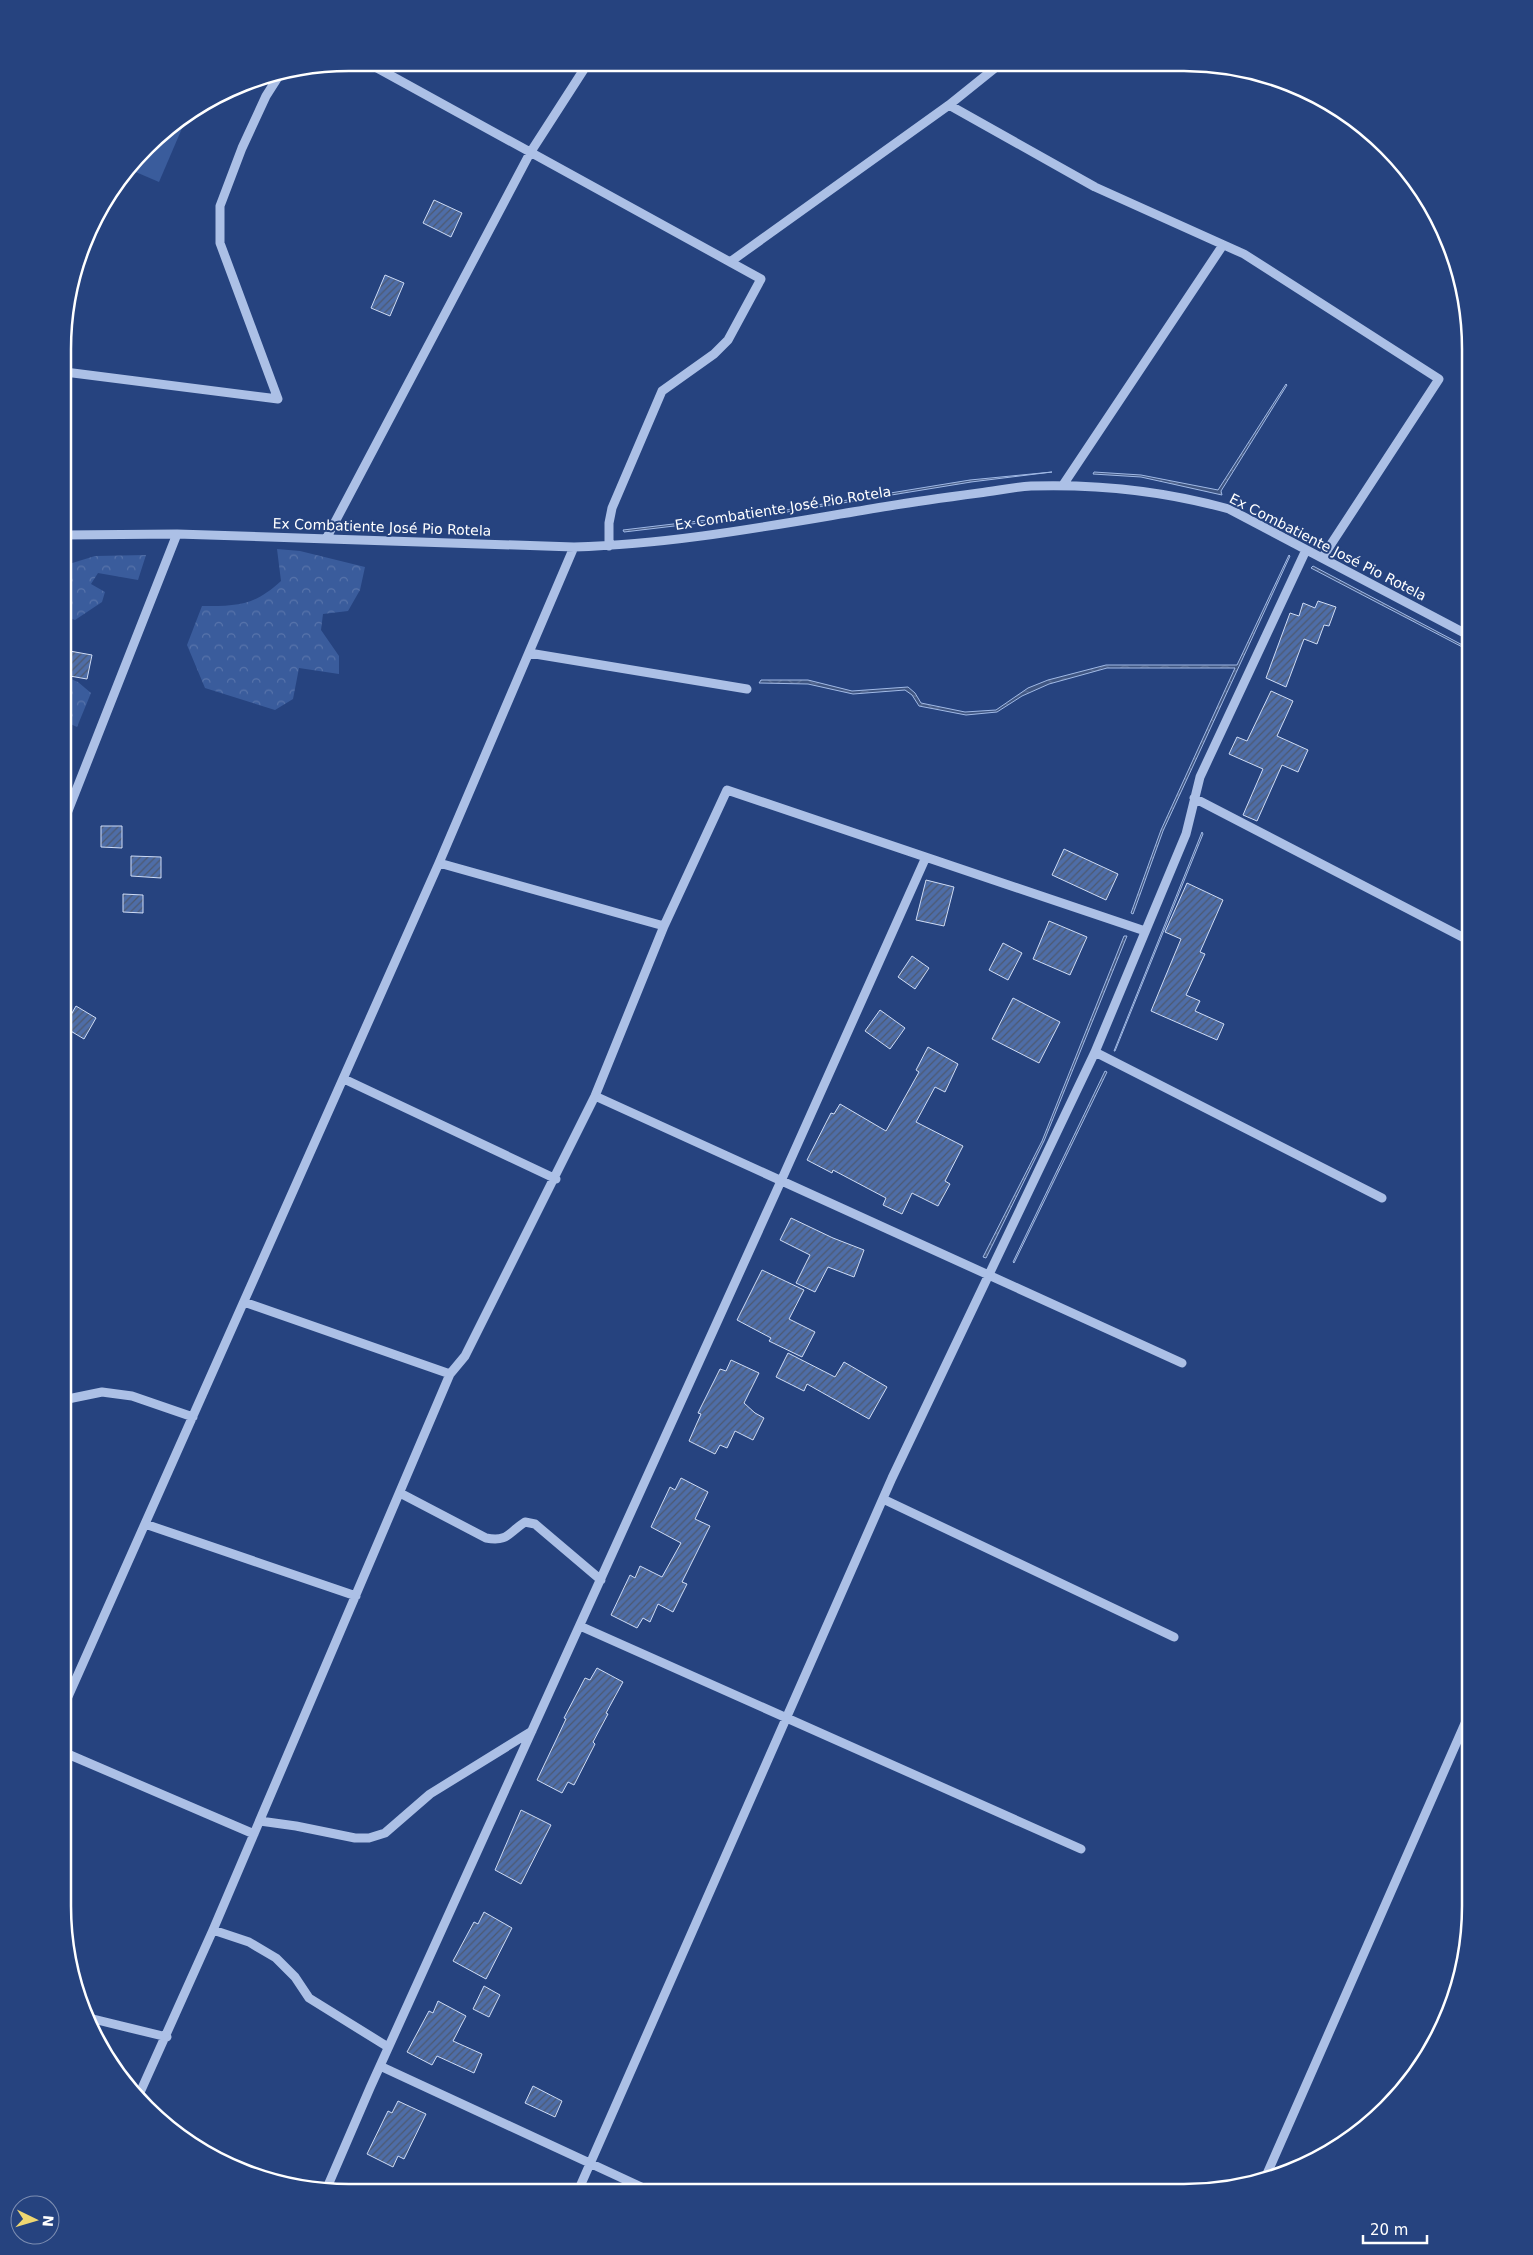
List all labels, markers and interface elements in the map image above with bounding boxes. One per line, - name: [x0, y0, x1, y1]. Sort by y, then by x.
- street label: Ex Combatiente José Pio Rotela: [674, 483, 892, 533]
- street label: Ex Combatiente José Pio Rotela: [1227, 490, 1429, 604]
- street label: Ex Combatiente José Pio Rotela: [272, 515, 492, 539]
- north arrow: [10, 2195, 60, 2245]
- scale bar: [1363, 2212, 1427, 2244]
- text: N: [39, 2215, 56, 2228]
- text: 20 m: [1370, 2221, 1408, 2239]

